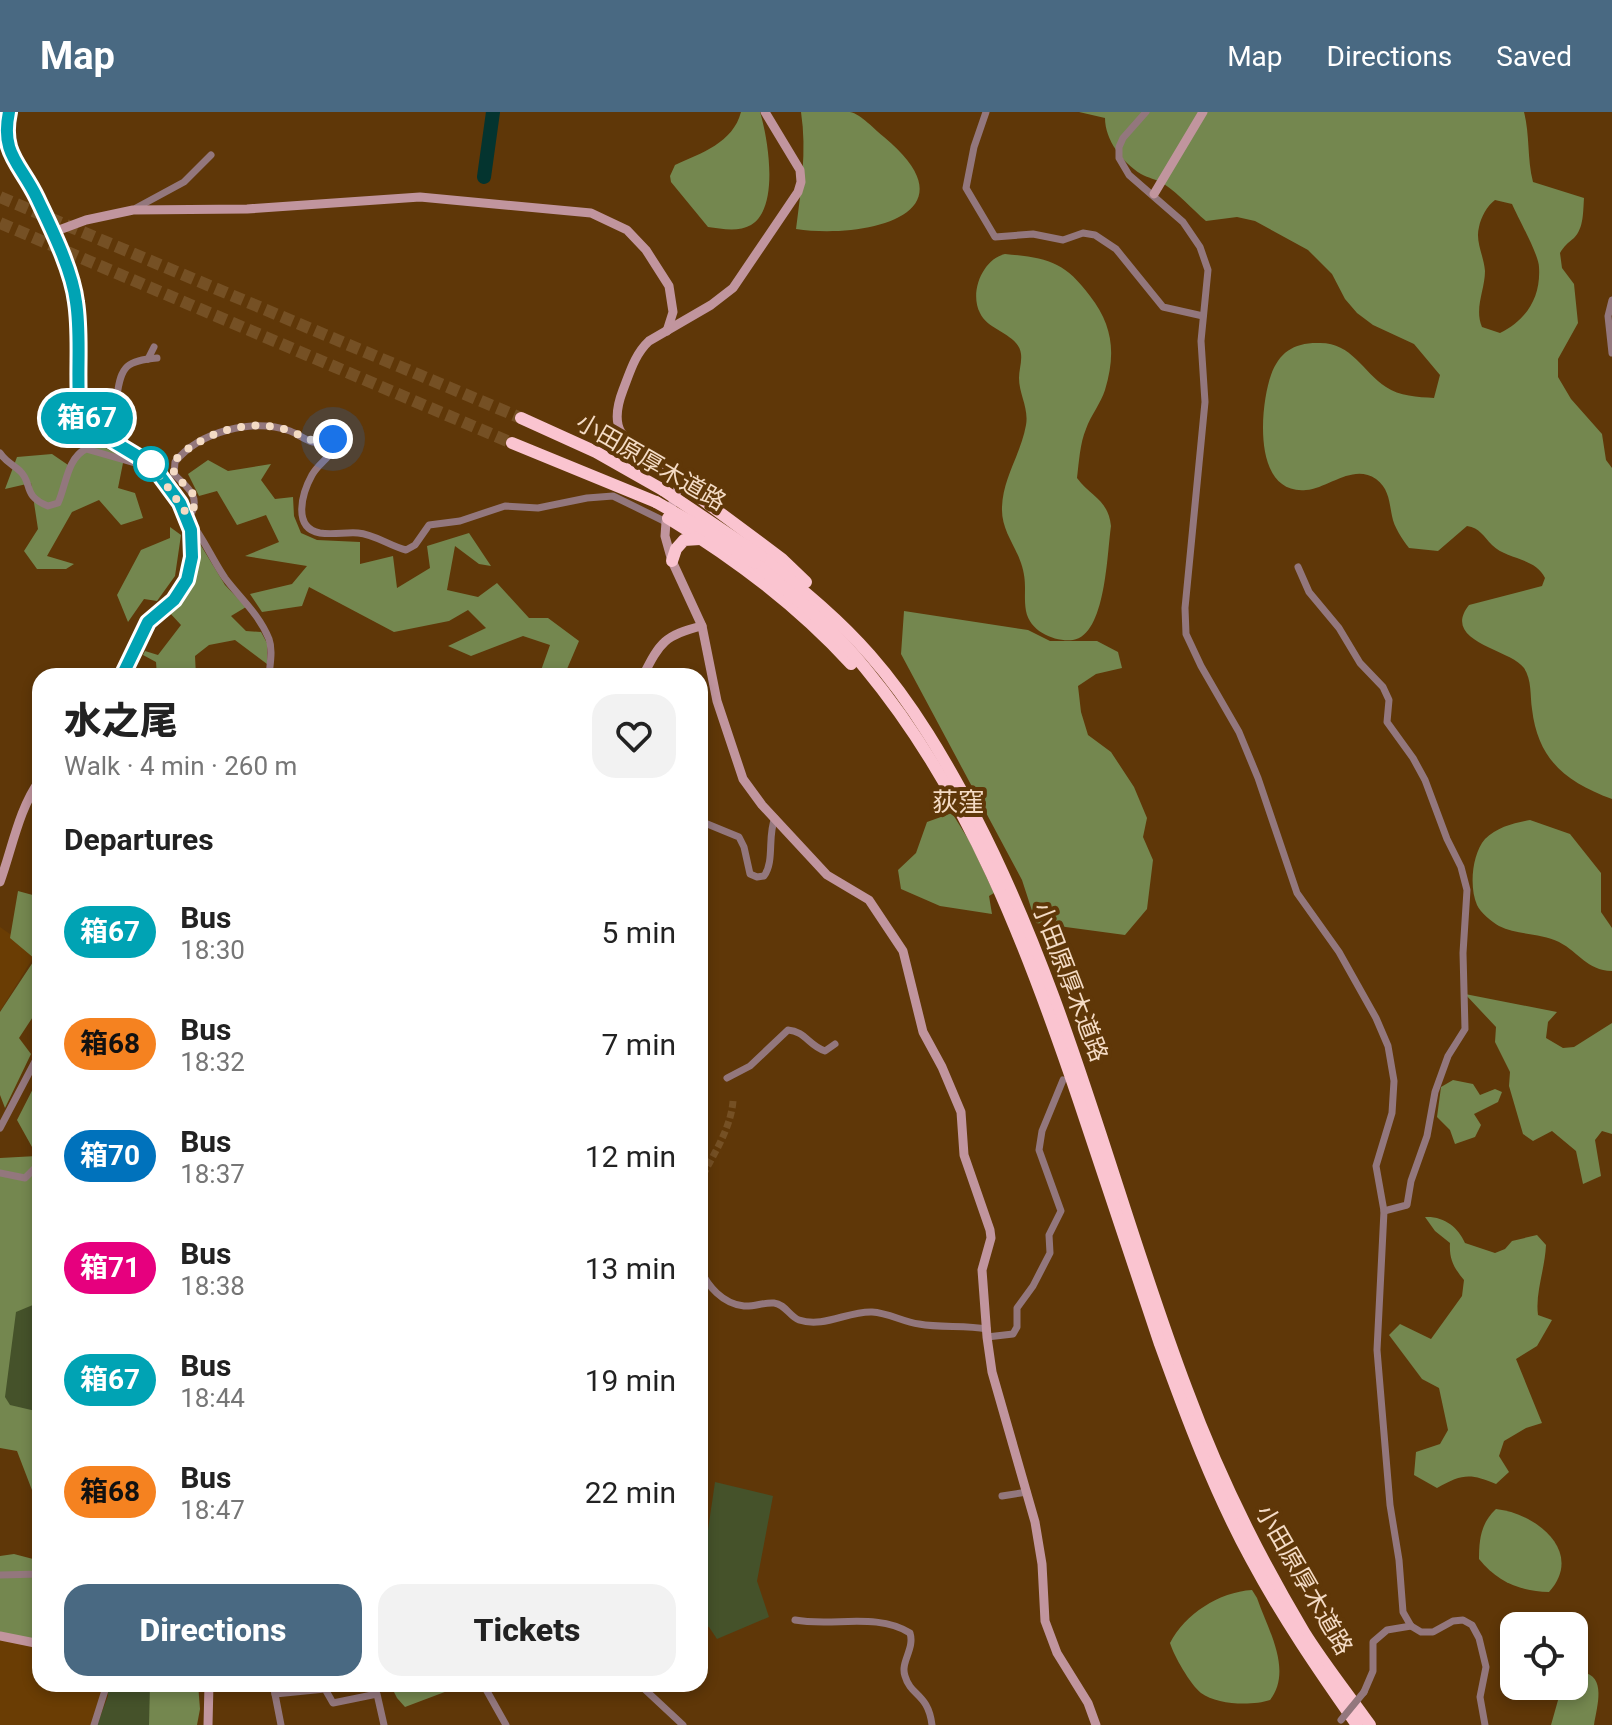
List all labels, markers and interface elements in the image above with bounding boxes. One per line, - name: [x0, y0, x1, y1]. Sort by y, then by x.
- text: Map: [40, 34, 115, 78]
- text: Map: [1227, 40, 1283, 73]
- text: Directions: [1327, 40, 1452, 73]
- text: Saved: [1496, 40, 1572, 73]
- line badge: 箱67: [41, 392, 133, 444]
- text: 箱67: [57, 401, 117, 434]
- street label: 小田原厚木道路: [571, 408, 731, 516]
- your location: [313, 419, 353, 459]
- unlabelled marker: [134, 447, 168, 481]
- button: heart: [592, 694, 676, 778]
- text: 水之尾: [64, 699, 178, 743]
- text: Walk · 4 min · 260 m: [64, 751, 297, 781]
- district label: 荻窪: [932, 787, 984, 817]
- text: Departures: [64, 822, 214, 857]
- street label: 小田原厚木道路: [1027, 899, 1113, 1065]
- text: Bus: [180, 900, 232, 935]
- text: 箱67: [80, 915, 140, 948]
- text: 5 min: [602, 915, 676, 950]
- text: 18:30: [180, 935, 245, 965]
- text: Bus: [180, 1012, 232, 1047]
- text: 箱68: [80, 1027, 140, 1060]
- text: 7 min: [602, 1027, 676, 1062]
- text: 18:32: [180, 1047, 245, 1077]
- text: Bus: [180, 1124, 232, 1159]
- text: 箱70: [80, 1139, 140, 1172]
- text: 12 min: [585, 1139, 676, 1174]
- text: 18:37: [180, 1159, 245, 1189]
- text: Bus: [180, 1236, 232, 1271]
- text: 箱71: [80, 1251, 140, 1284]
- text: 13 min: [585, 1251, 676, 1286]
- text: 18:38: [180, 1271, 245, 1301]
- text: Bus: [180, 1348, 232, 1383]
- text: 箱67: [80, 1363, 140, 1396]
- text: 19 min: [585, 1363, 676, 1398]
- text: 18:44: [180, 1383, 245, 1413]
- text: Bus: [180, 1460, 232, 1495]
- text: 箱68: [80, 1475, 140, 1508]
- text: 22 min: [585, 1475, 676, 1510]
- text: 18:47: [180, 1495, 245, 1525]
- street label: 小田原厚木道路: [1250, 1500, 1358, 1660]
- button: Directions: [64, 1584, 362, 1676]
- button: Tickets: [378, 1584, 676, 1676]
- map controls: [1500, 1612, 1588, 1700]
- button: locate: [1500, 1612, 1588, 1700]

